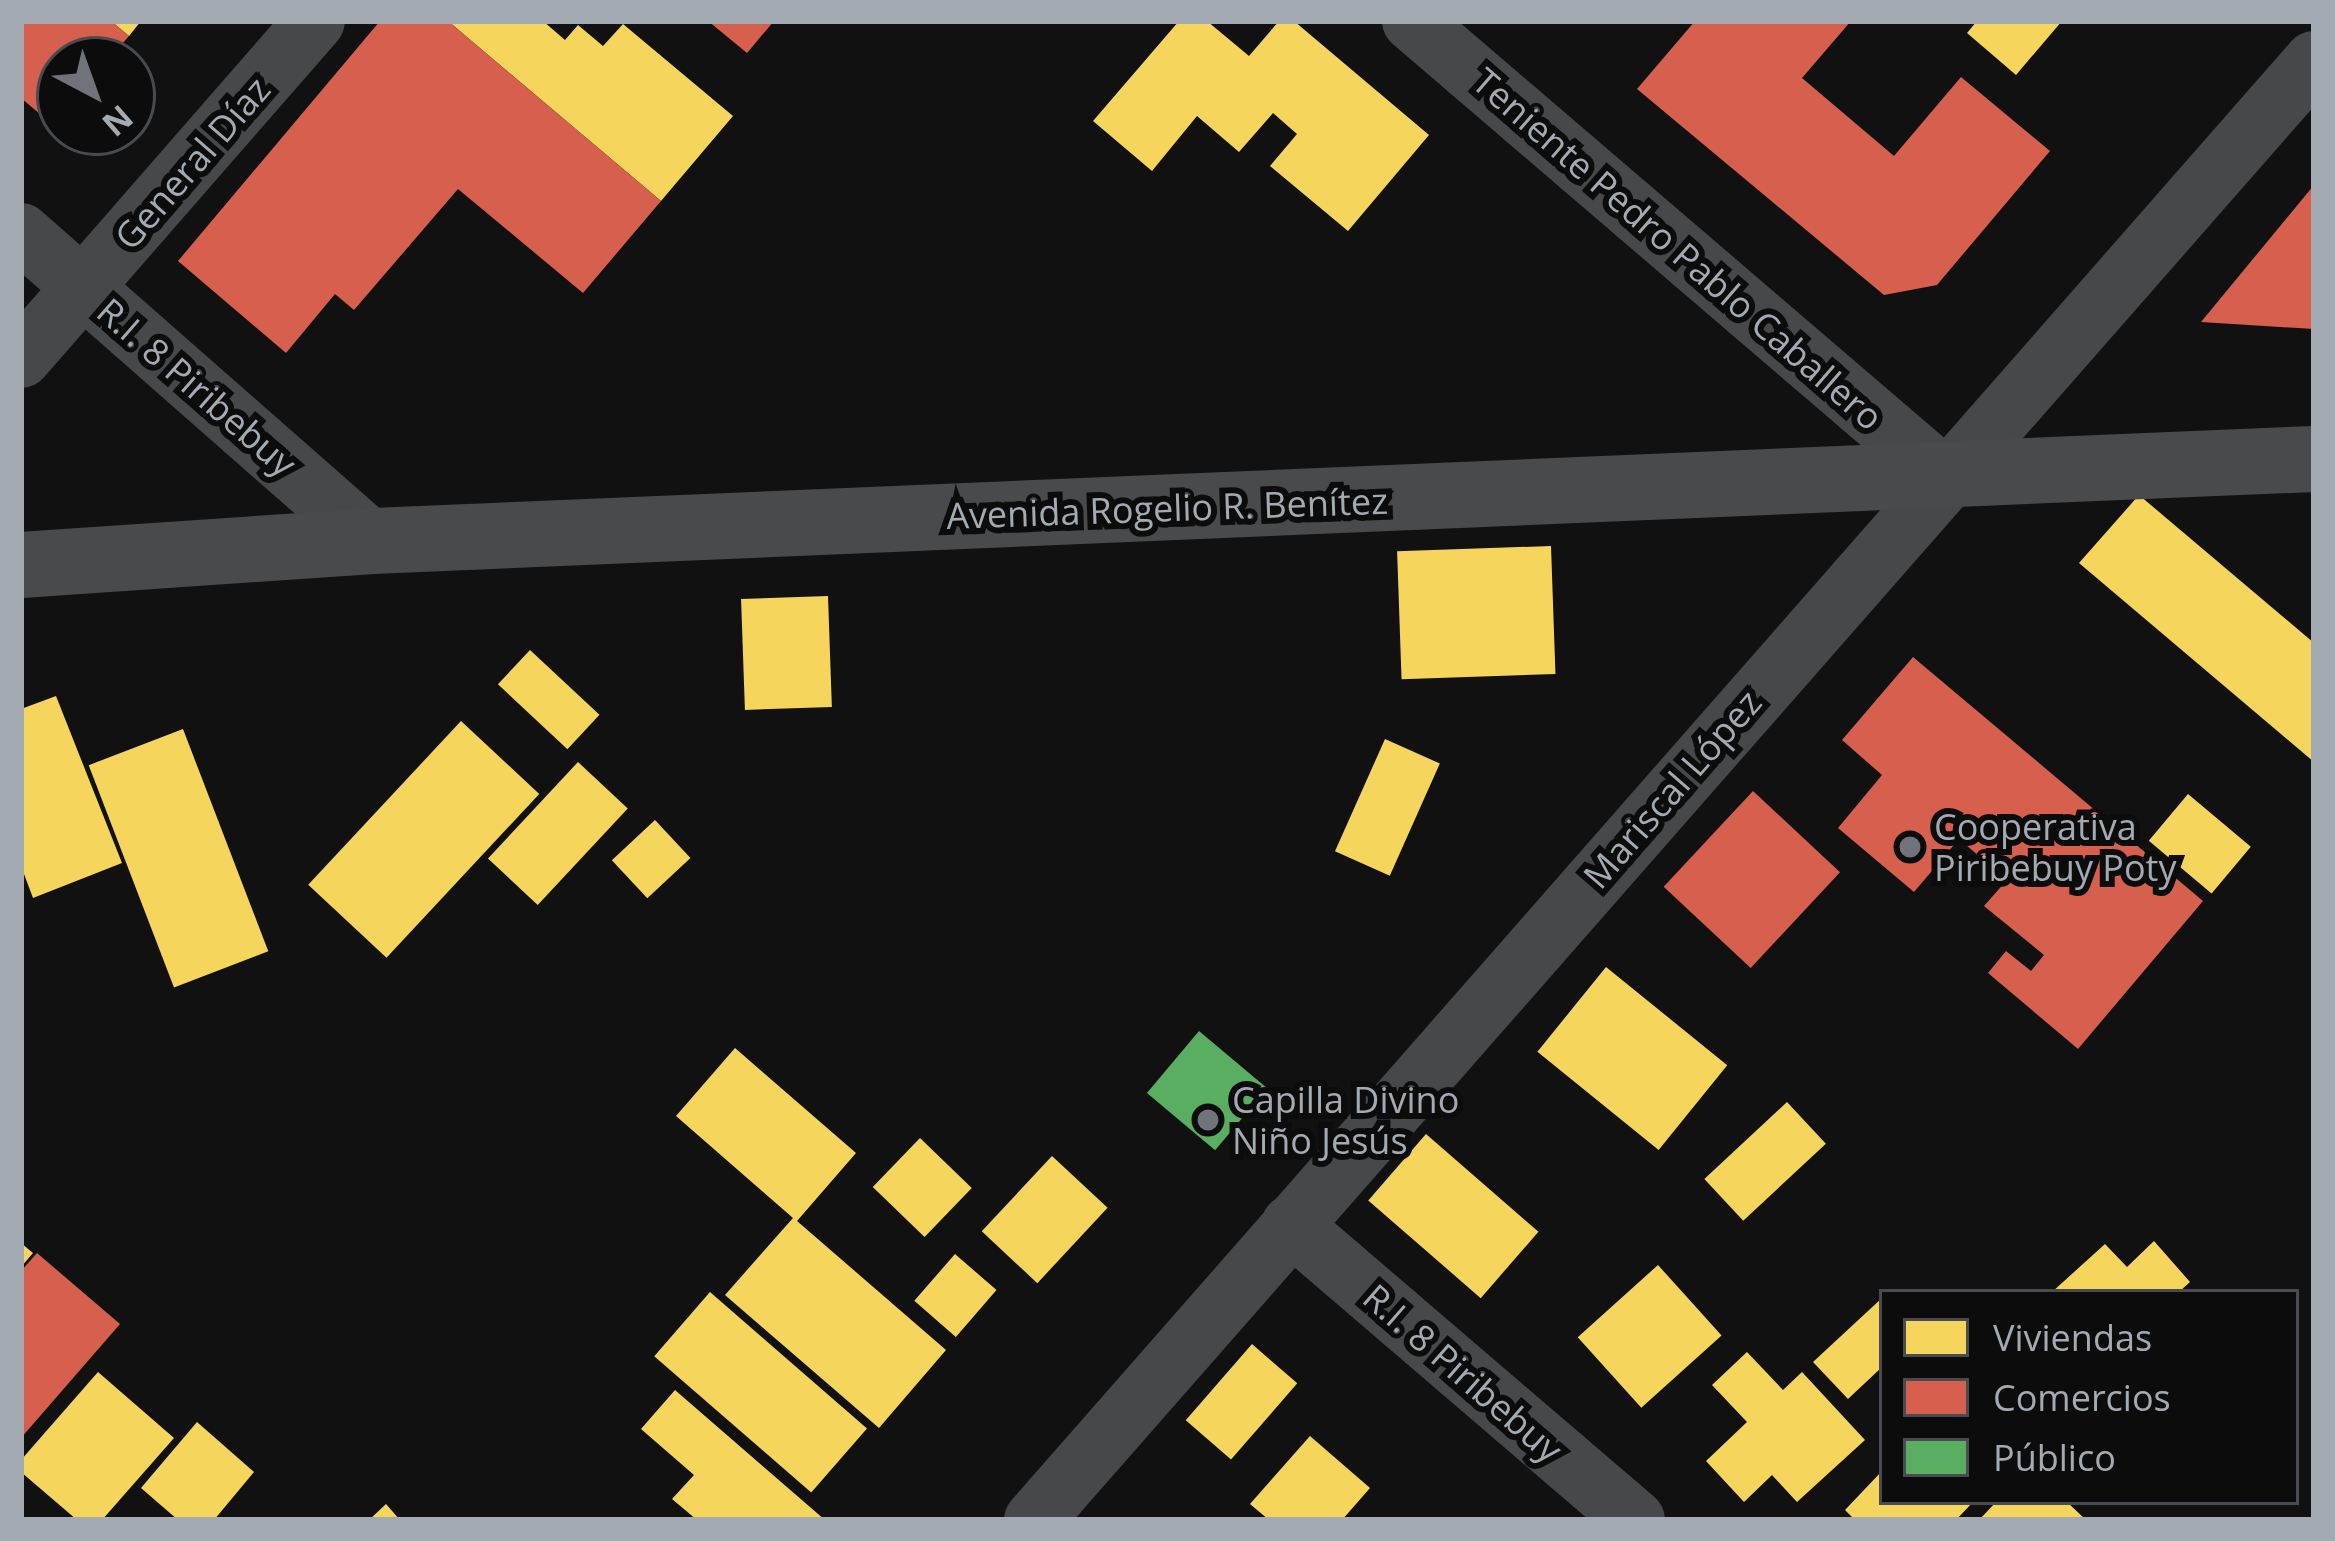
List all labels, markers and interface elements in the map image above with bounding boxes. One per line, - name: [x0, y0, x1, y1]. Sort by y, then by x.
- north arrow: [36, 36, 156, 156]
- street label: Teniente Pedro Pablo Caballero: [1464, 59, 1892, 439]
- street label: General Díaz: [106, 68, 278, 258]
- text: N: [93, 95, 143, 147]
- street label: R.I. 8 Piribebuy: [89, 289, 305, 485]
- street label: Avenida Rogelio R. Benítez: [945, 479, 1389, 537]
- street label: Mariscal López: [1574, 681, 1770, 897]
- place label: Cooperativa Piribebuy Poty: [1934, 804, 2176, 889]
- marker: Cooperativa Piribebuy Poty: [1897, 834, 1923, 860]
- place label: Capilla Divino Niño Jesús: [1232, 1077, 1459, 1162]
- marker: Capilla Divino Niño Jesús: [1195, 1107, 1221, 1133]
- street label: R.I. 8 Piribebuy: [1355, 1275, 1571, 1471]
- legend: [1879, 1289, 2299, 1505]
- text: Viviendas: [1993, 1313, 2152, 1362]
- text: Comercios: [1993, 1373, 2171, 1422]
- text: Público: [1993, 1433, 2116, 1482]

